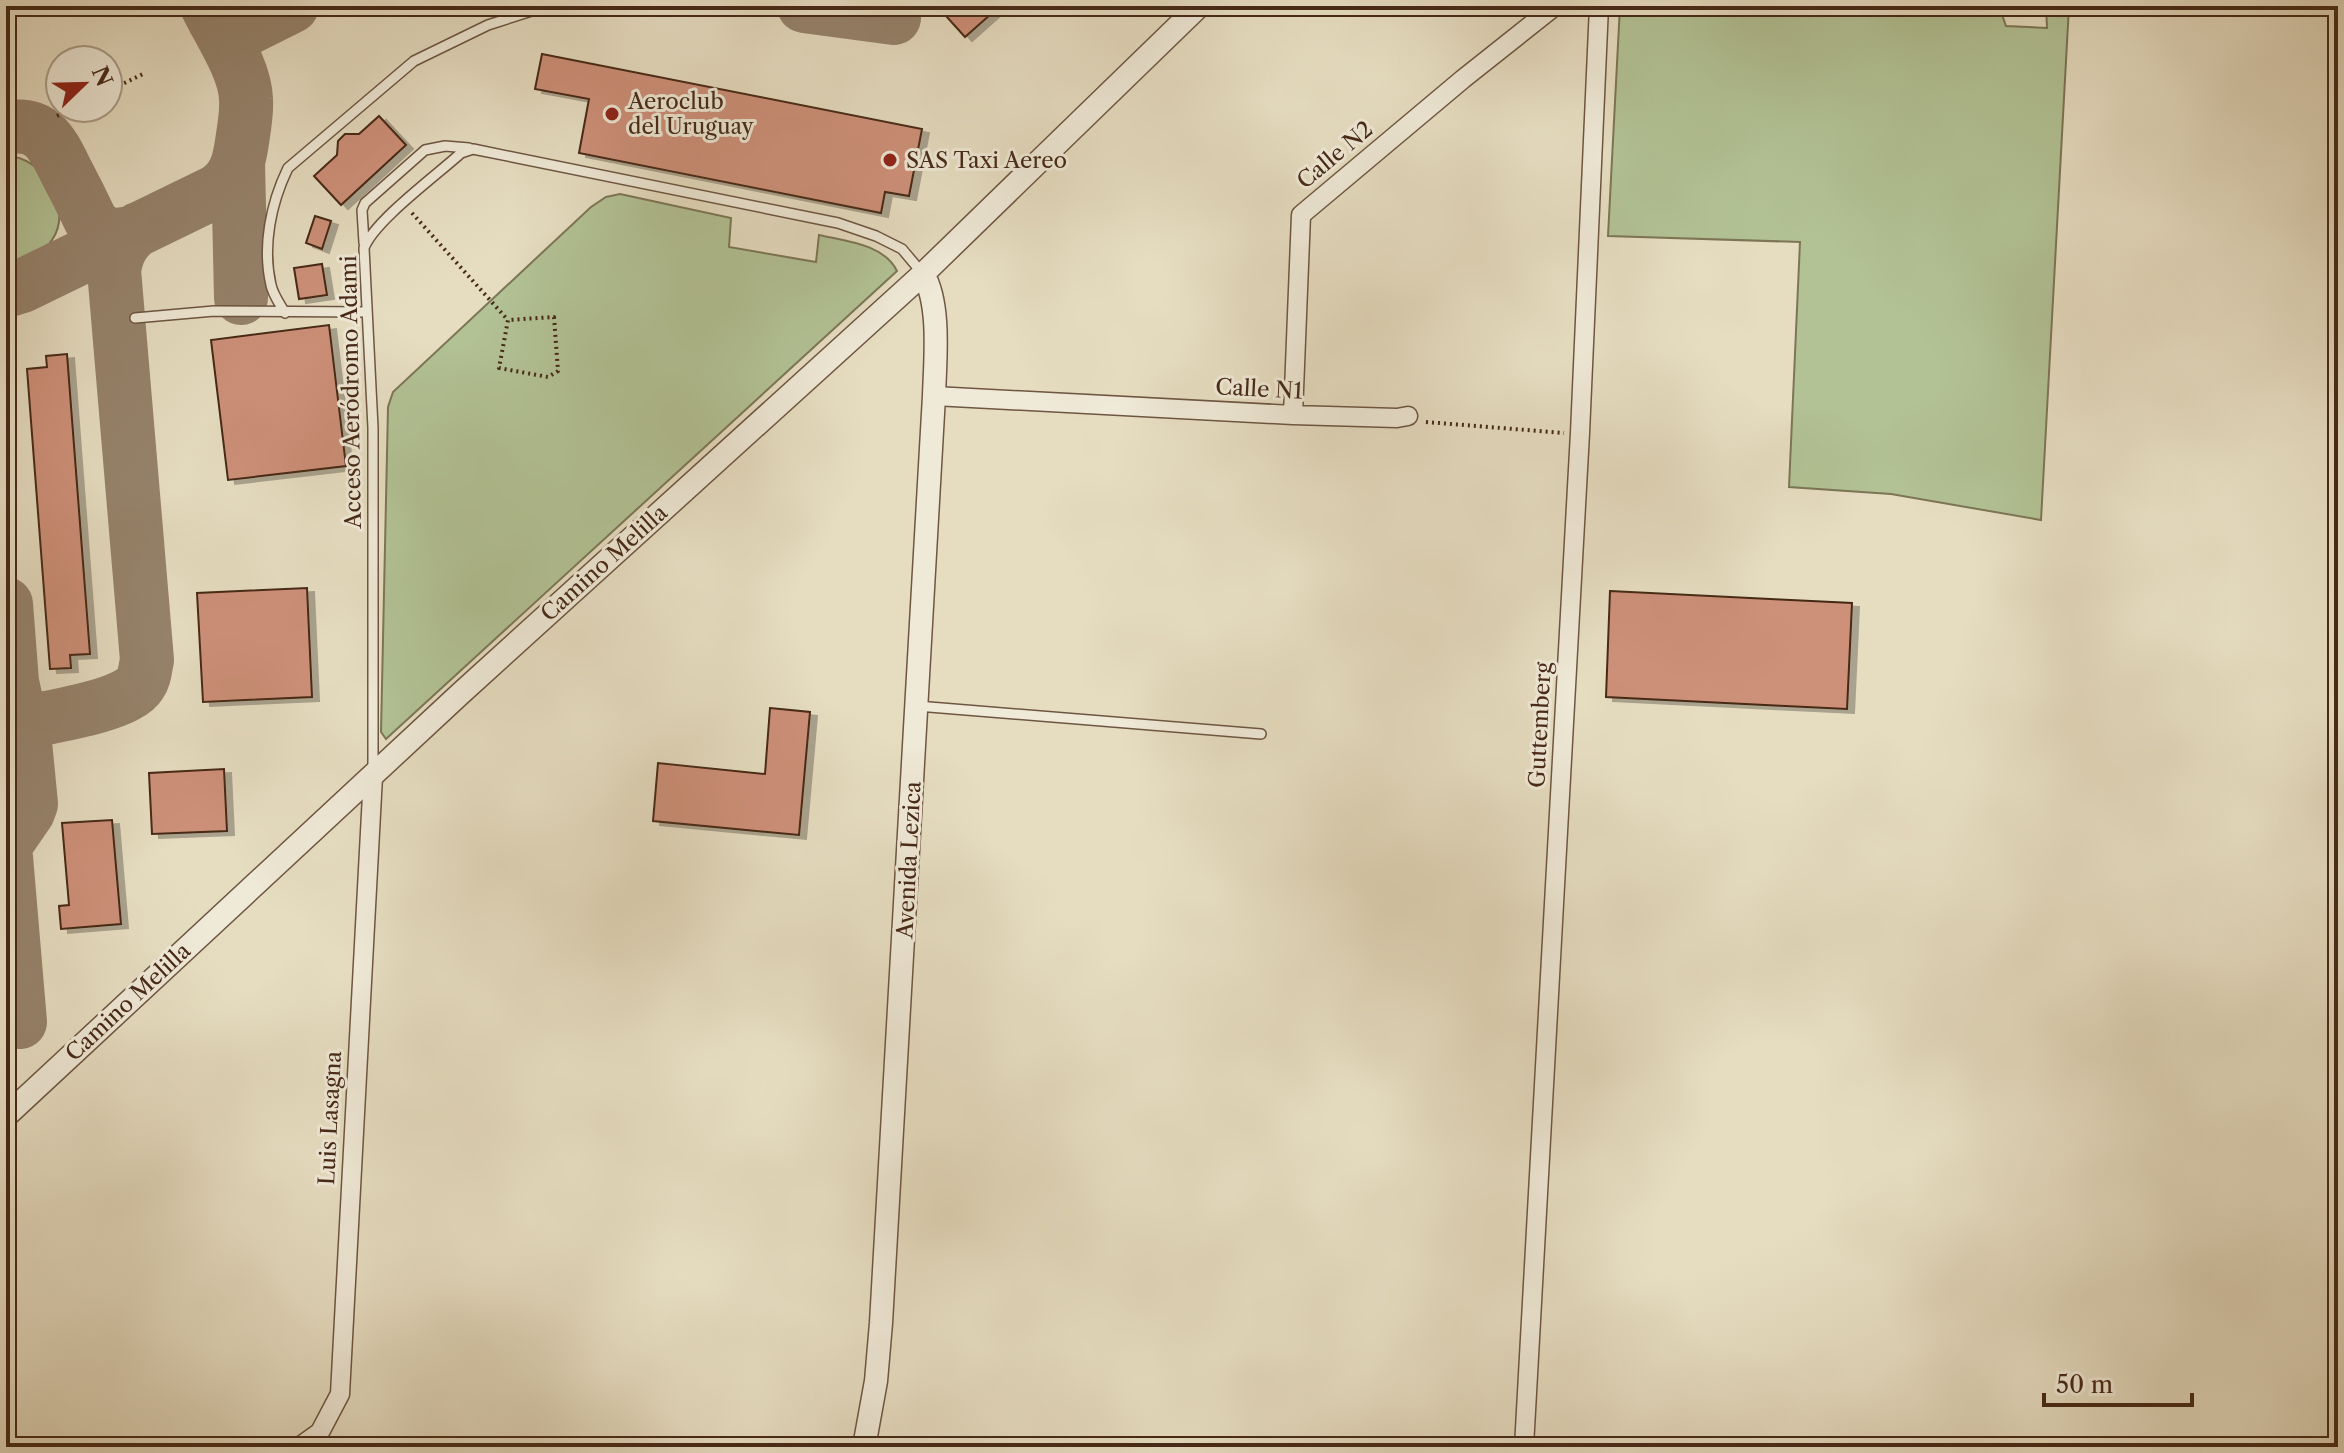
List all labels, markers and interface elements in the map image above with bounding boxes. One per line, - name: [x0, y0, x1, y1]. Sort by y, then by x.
- north arrow: [44, 44, 124, 124]
- text: N: [86, 62, 118, 90]
- place label: Aeroclub del Uruguay: [627, 88, 755, 140]
- marker: Aeroclub del Uruguay: [603, 105, 621, 123]
- street label: Calle N2: [1292, 116, 1378, 194]
- place label: SAS Taxi Aereo: [906, 147, 1067, 174]
- marker: SAS Taxi Aereo: [881, 151, 899, 169]
- street label: Acceso Aeródromo Adami: [335, 255, 367, 530]
- street label: Calle N1: [1215, 373, 1303, 405]
- street label: Camino Melilla: [535, 499, 673, 627]
- street label: Guttemberg: [1523, 661, 1557, 789]
- street label: Avenida Lezica: [891, 780, 927, 940]
- street label: Camino Melilla: [60, 937, 196, 1067]
- street label: Luis Lasagna: [313, 1050, 347, 1186]
- scale bar: [2044, 1357, 2192, 1407]
- text: 50 m: [2056, 1370, 2113, 1399]

